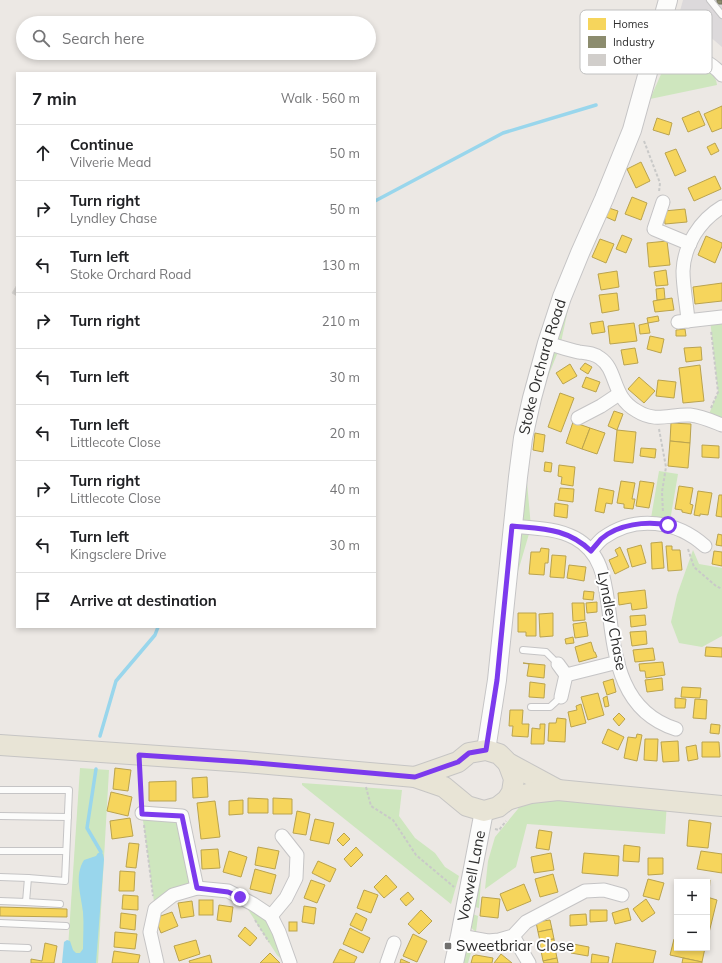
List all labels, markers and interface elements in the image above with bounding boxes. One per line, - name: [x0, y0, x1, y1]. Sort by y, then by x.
- legend: [580, 10, 712, 74]
- search box: [16, 16, 376, 60]
- text: Homes: [613, 17, 649, 31]
- icon: search: [30, 27, 52, 49]
- text: Search here: [62, 29, 144, 48]
- text: Industry: [613, 35, 655, 49]
- text: Other: [613, 53, 642, 67]
- text: 7 min: [32, 88, 77, 109]
- text: Walk · 560 m: [281, 90, 360, 106]
- text: Continue: [70, 135, 133, 154]
- icon: ahead: [32, 142, 54, 164]
- text: 50 m: [330, 145, 360, 161]
- text: Vilverie Mead: [70, 154, 151, 170]
- text: Turn right: [70, 191, 140, 210]
- icon: right: [32, 198, 54, 220]
- text: 50 m: [330, 201, 360, 217]
- text: Lyndley Chase: [70, 210, 157, 226]
- text: Turn left: [70, 247, 129, 266]
- icon: left: [32, 254, 54, 276]
- text: 130 m: [322, 257, 360, 273]
- text: Stoke Orchard Road: [70, 266, 191, 282]
- street label: Stoke Orchard Road: [514, 296, 570, 436]
- icon: right: [32, 310, 54, 332]
- text: Turn right: [70, 311, 140, 330]
- text: 210 m: [322, 313, 360, 329]
- icon: left: [32, 366, 54, 388]
- text: Turn left: [70, 367, 129, 386]
- text: 30 m: [330, 369, 360, 385]
- text: Turn left: [70, 415, 129, 434]
- icon: left: [32, 422, 54, 444]
- text: 20 m: [330, 425, 360, 441]
- text: Littlecote Close: [70, 434, 161, 450]
- text: Turn right: [70, 471, 140, 490]
- icon: right: [32, 478, 54, 500]
- text: 40 m: [330, 481, 360, 497]
- text: Littlecote Close: [70, 490, 161, 506]
- route start: [659, 516, 677, 534]
- text: Turn left: [70, 527, 129, 546]
- icon: left: [32, 534, 54, 556]
- text: 30 m: [330, 537, 360, 553]
- text: Kingsclere Drive: [70, 546, 166, 562]
- street label: Lyndley Chase: [594, 570, 631, 672]
- icon: arrive: [32, 590, 54, 612]
- text: Arrive at destination: [70, 591, 217, 610]
- street label: Voxwell Lane: [453, 829, 489, 923]
- map controls: [674, 879, 710, 951]
- button: +: [674, 879, 710, 915]
- route end: [231, 888, 249, 906]
- button: −: [674, 915, 710, 951]
- place label: Sweetbriar Close: [456, 936, 574, 955]
- marker: Sweetbriar Close: [443, 941, 453, 951]

